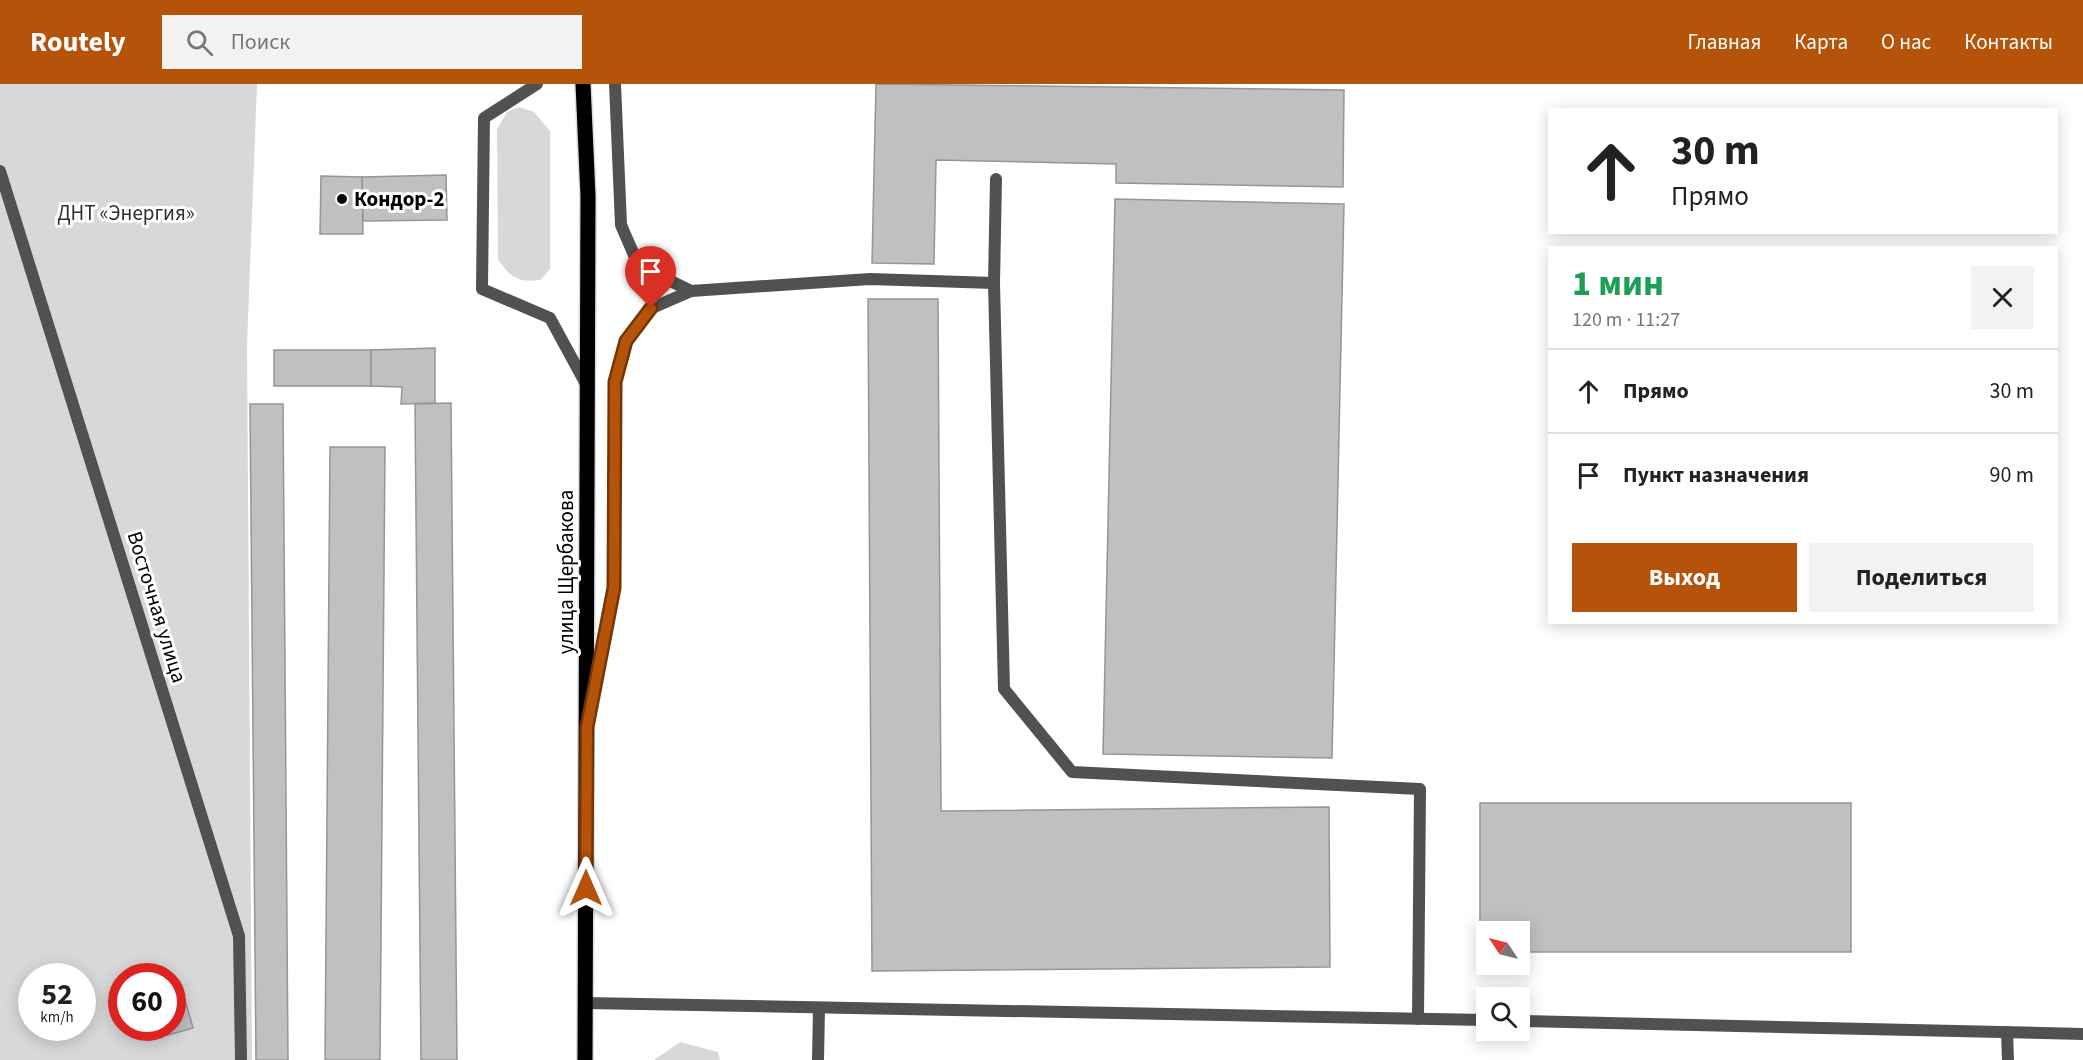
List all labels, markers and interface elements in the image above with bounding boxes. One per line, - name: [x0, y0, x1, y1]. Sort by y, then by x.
- search box: [162, 15, 582, 69]
- text: Routely: [30, 22, 126, 62]
- icon: search: [183, 26, 216, 59]
- text: Поиск: [231, 26, 290, 58]
- text: Главная: [1688, 27, 1761, 57]
- text: Карта: [1794, 27, 1848, 57]
- text: О нас: [1881, 27, 1931, 57]
- text: Контакты: [1964, 27, 2053, 57]
- text: 30 m: [1671, 121, 1760, 181]
- icon: ahead: [1572, 132, 1650, 210]
- text: Прямо: [1671, 177, 1749, 216]
- place label: Кондор-2: [354, 184, 444, 214]
- marker: Кондор-2: [335, 192, 349, 206]
- park label: ДНТ «Энергия»: [57, 198, 195, 228]
- pin: [625, 246, 676, 308]
- icon: arrive: [634, 255, 667, 288]
- text: 1 мин: [1572, 258, 1664, 309]
- button: close: [1971, 266, 2034, 329]
- text: 120 m · 11:27: [1572, 306, 1680, 334]
- icon: ahead: [1572, 375, 1605, 408]
- text: Прямо: [1623, 375, 1689, 407]
- text: 30 m: [1989, 375, 2034, 407]
- icon: arrive: [1572, 459, 1605, 492]
- text: Пункт назначения: [1623, 459, 1809, 491]
- text: 90 m: [1989, 459, 2034, 491]
- street label: улица Щербакова: [551, 490, 581, 654]
- street label: Восточная улица: [120, 528, 194, 686]
- button: Выход: [1572, 543, 1797, 612]
- button: Поделиться: [1809, 543, 2034, 612]
- position arrow: [554, 856, 618, 920]
- north arrow: [1476, 921, 1530, 975]
- map controls: [1476, 921, 1530, 1041]
- speed limit sign: 60: [108, 963, 186, 1041]
- text: 52: [41, 973, 73, 1016]
- button: search: [1476, 987, 1530, 1041]
- text: km/h: [40, 1007, 74, 1028]

